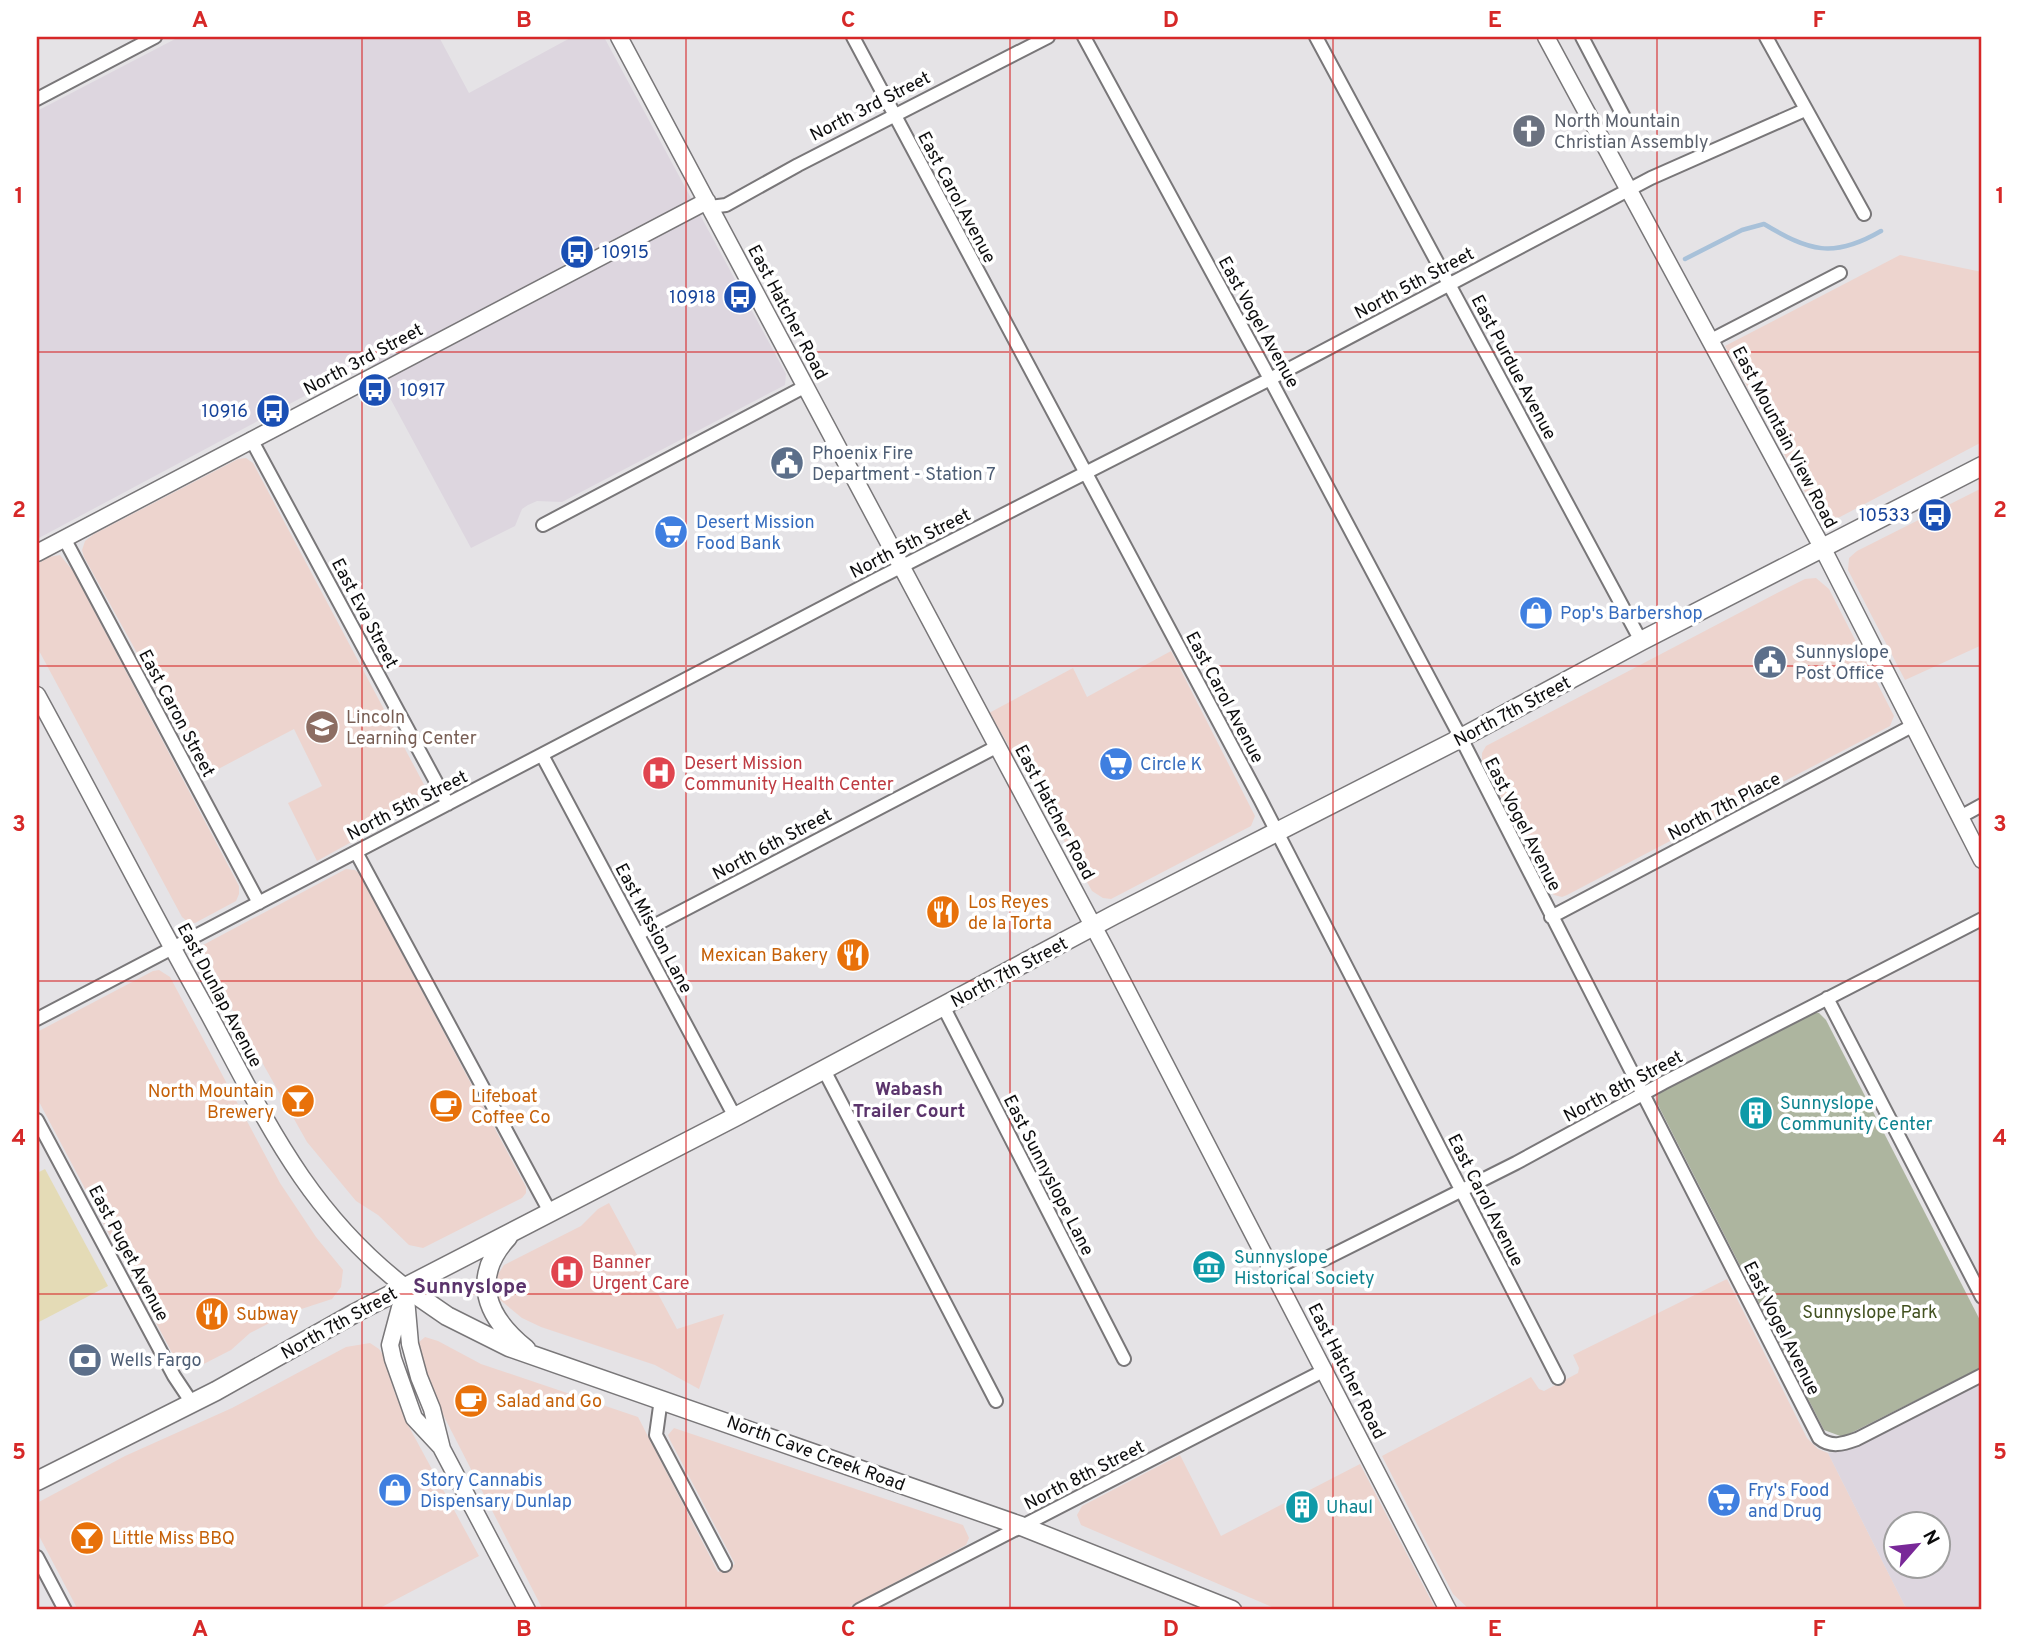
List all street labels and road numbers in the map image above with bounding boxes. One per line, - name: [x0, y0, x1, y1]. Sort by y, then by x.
- street label: North 3rd Street: [807, 67, 935, 148]
- street label: East Carol Avenue: [911, 128, 1000, 267]
- street label: East Hatcher Road: [741, 241, 832, 384]
- street label: North 5th Street: [1351, 243, 1479, 326]
- street label: East Vogel Avenue: [1212, 253, 1303, 393]
- street label: East Purdue Avenue: [1465, 291, 1561, 444]
- street label: North 3rd Street: [300, 319, 427, 401]
- street label: East Mountain View Road: [1726, 343, 1841, 533]
- street label: North 5th Street: [846, 504, 975, 585]
- street label: East Eva Street: [325, 555, 402, 673]
- street label: East Carol Avenue: [1179, 628, 1268, 767]
- street label: East Caron Street: [132, 646, 219, 781]
- street label: North 7th Street: [1450, 672, 1575, 753]
- street label: East Hatcher Road: [1008, 741, 1099, 884]
- street label: East Vogel Avenue: [1478, 754, 1565, 895]
- street label: North 5th Street: [343, 766, 472, 847]
- street label: North 7th Place: [1664, 768, 1785, 847]
- street label: North 6th Street: [709, 804, 836, 886]
- street label: East Mission Lane: [609, 860, 697, 998]
- street label: East Dunlap Avenue: [171, 919, 266, 1072]
- street label: North 7th Street: [947, 933, 1072, 1014]
- street label: North 8th Street: [1560, 1046, 1687, 1128]
- street label: East Sunnyslope Lane: [997, 1091, 1098, 1260]
- street label: East Carol Avenue: [1441, 1131, 1528, 1271]
- street label: East Puget Avenue: [82, 1182, 173, 1326]
- street label: East Vogel Avenue: [1737, 1258, 1824, 1399]
- street label: North 7th Street: [278, 1283, 402, 1366]
- street label: East Hatcher Road: [1301, 1300, 1390, 1444]
- street label: North Cave Creek Road: [723, 1411, 908, 1497]
- street label: North 8th Street: [1021, 1436, 1149, 1517]

